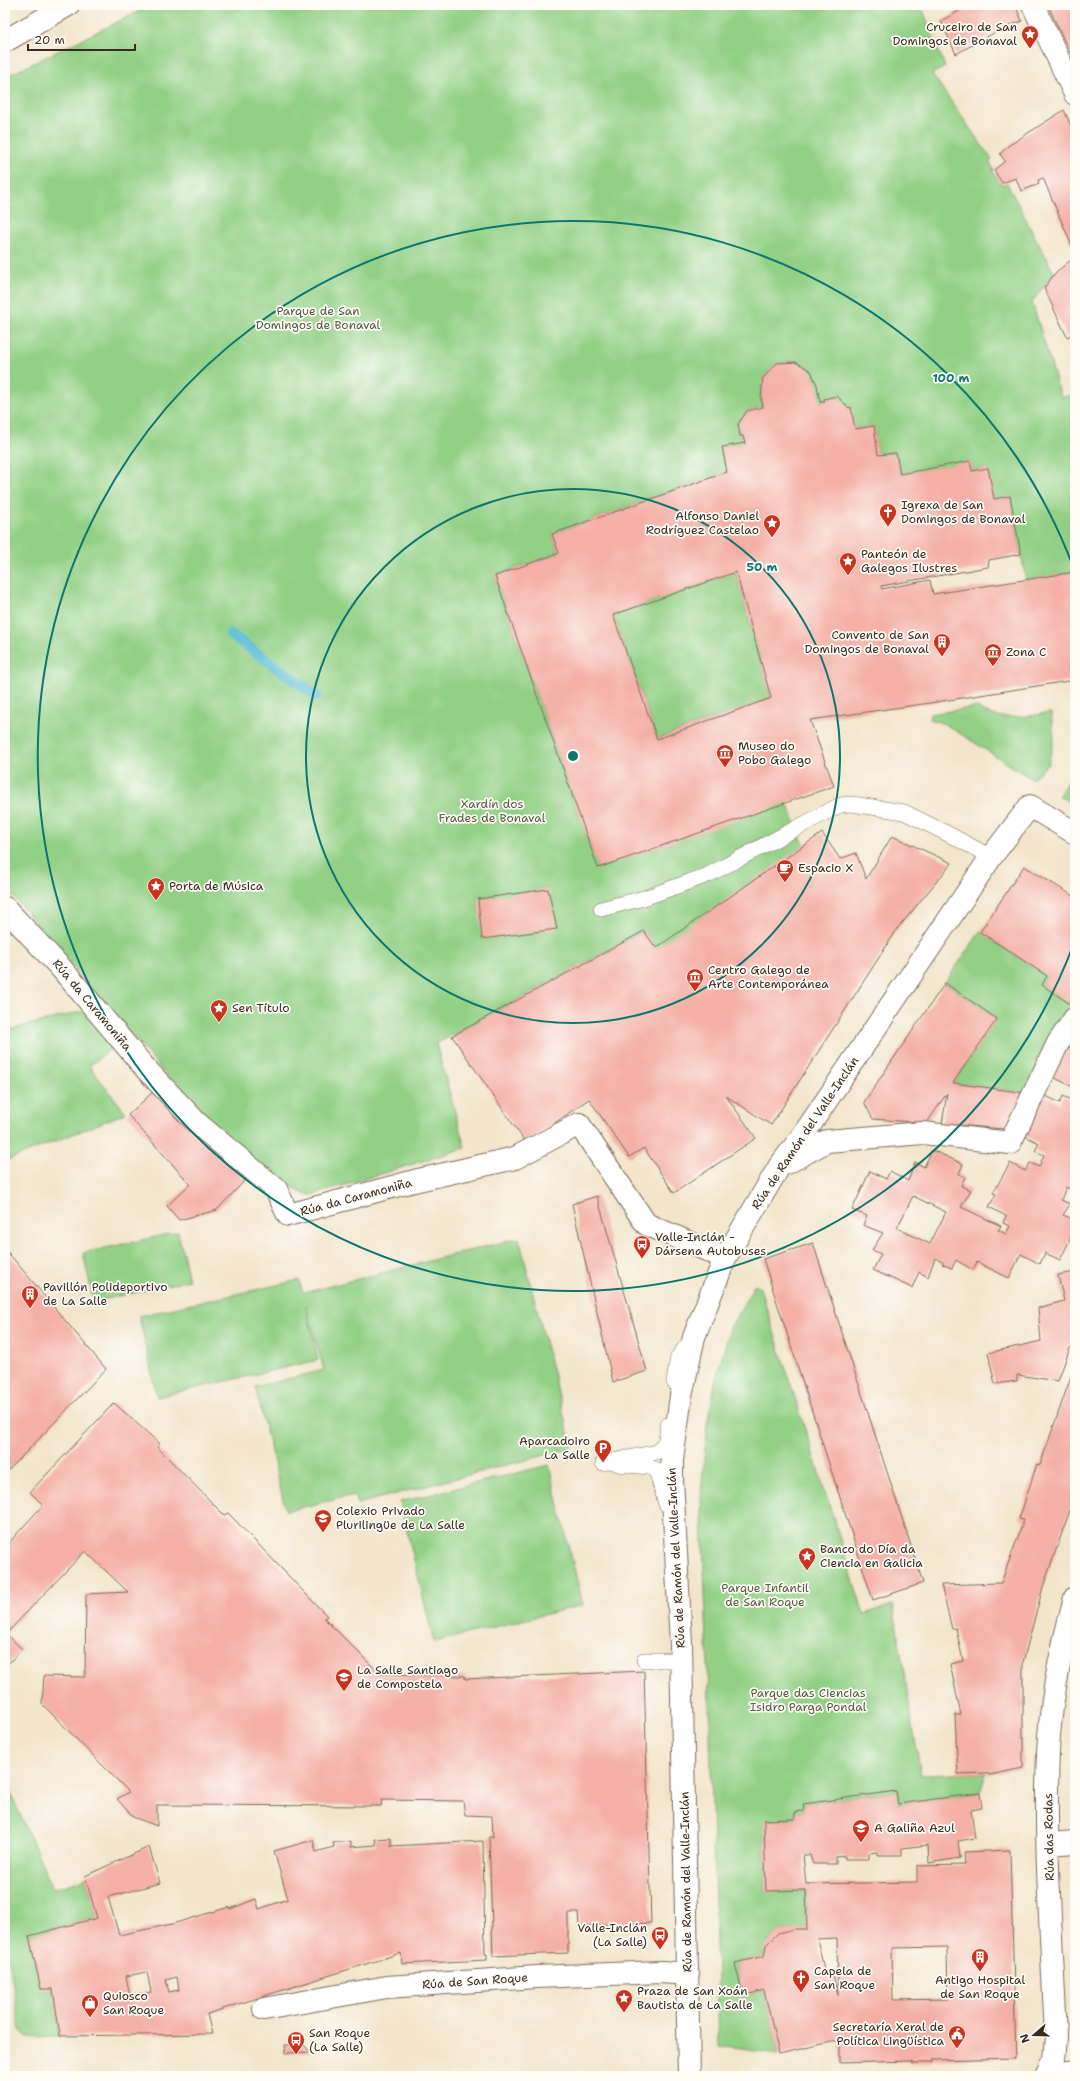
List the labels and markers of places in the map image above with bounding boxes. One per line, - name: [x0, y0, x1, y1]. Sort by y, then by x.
- place label: Cruceiro de San Domingos de Bonaval: [893, 19, 1017, 49]
- place icon: Cruceiro de San Domingos de Bonaval: [1020, 24, 1040, 49]
- place label: Igrexa de San Domingos de Bonaval: [901, 497, 1026, 527]
- church icon: Igrexa de San Domingos de Bonaval: [878, 502, 898, 527]
- place label: Alfonso Daniel Rodríguez Castelao: [646, 508, 759, 538]
- place icon: Alfonso Daniel Rodríguez Castelao: [762, 513, 782, 538]
- place label: Panteón de Galegos Ilustres: [861, 546, 957, 576]
- place icon: Panteón de Galegos Ilustres: [838, 551, 858, 576]
- place label: Convento de San Domingos de Bonaval: [805, 627, 929, 657]
- building icon: Convento de San Domingos de Bonaval: [932, 632, 952, 657]
- museum icon: Zona C: [983, 642, 1003, 667]
- place label: Zona C: [1006, 644, 1046, 660]
- place label: Museo do Pobo Galego: [738, 738, 811, 768]
- museum icon: Museo do Pobo Galego: [715, 743, 735, 768]
- centre of rings: [566, 749, 580, 763]
- cafe icon: Espacio X: [775, 858, 795, 883]
- place label: Espacio X: [798, 860, 853, 876]
- place icon: Porta de Música: [146, 876, 166, 901]
- place label: Porta de Música: [169, 878, 264, 894]
- place label: Centro Galego de Arte Contemporánea: [708, 962, 829, 992]
- museum icon: Centro Galego de Arte Contemporánea: [685, 967, 705, 992]
- place icon: Sen Título: [209, 998, 229, 1023]
- place label: Sen Título: [232, 1000, 290, 1016]
- place label: Valle-Inclán - Dársena Autobuses: [655, 1229, 766, 1259]
- bus stop icon: Valle-Inclán - Dársena Autobuses: [632, 1234, 652, 1259]
- place label: Pavillón Polideportivo de La Salle: [43, 1279, 168, 1309]
- building icon: Pavillón Polideportivo de La Salle: [20, 1284, 40, 1309]
- place label: Aparcadoiro La Salle: [519, 1433, 590, 1463]
- parking icon: Aparcadoiro La Salle: [593, 1438, 613, 1463]
- place label: Colexio Privado Plurilingüe de La Salle: [336, 1503, 465, 1533]
- school or university icon: Colexio Privado Plurilingüe de La Salle: [313, 1508, 333, 1533]
- place label: Banco do Día da Ciencia en Galicia: [820, 1541, 923, 1571]
- place icon: Banco do Día da Ciencia en Galicia: [797, 1546, 817, 1571]
- place label: La Salle Santiago de Compostela: [357, 1662, 458, 1692]
- school or university icon: La Salle Santiago de Compostela: [334, 1667, 354, 1692]
- school or university icon: A Galiña Azul: [851, 1818, 871, 1843]
- place label: A Galiña Azul: [874, 1820, 955, 1836]
- place label: Valle-Inclán (La Salle): [577, 1920, 647, 1950]
- bus stop icon: Valle-Inclán (La Salle): [650, 1925, 670, 1950]
- building icon: Antigo Hospital de San Roque: [970, 1947, 990, 1972]
- place label: Capela de San Roque: [814, 1963, 875, 1993]
- church icon: Capela de San Roque: [791, 1968, 811, 1993]
- place label: Antigo Hospital de San Roque: [935, 1972, 1025, 2002]
- place label: Praza de San Xoán Bautista de La Salle: [637, 1983, 753, 2013]
- place label: Quiosco San Roque: [103, 1988, 164, 2018]
- place icon: Praza de San Xoán Bautista de La Salle: [614, 1988, 634, 2013]
- shop icon: Quiosco San Roque: [80, 1993, 100, 2018]
- place label: Secretaría Xeral de Política Lingüística: [833, 2019, 945, 2049]
- public building icon: Secretaría Xeral de Política Lingüística: [947, 2024, 967, 2049]
- place label: San Roque (La Salle): [309, 2025, 370, 2055]
- bus stop icon: San Roque (La Salle): [286, 2030, 306, 2055]

